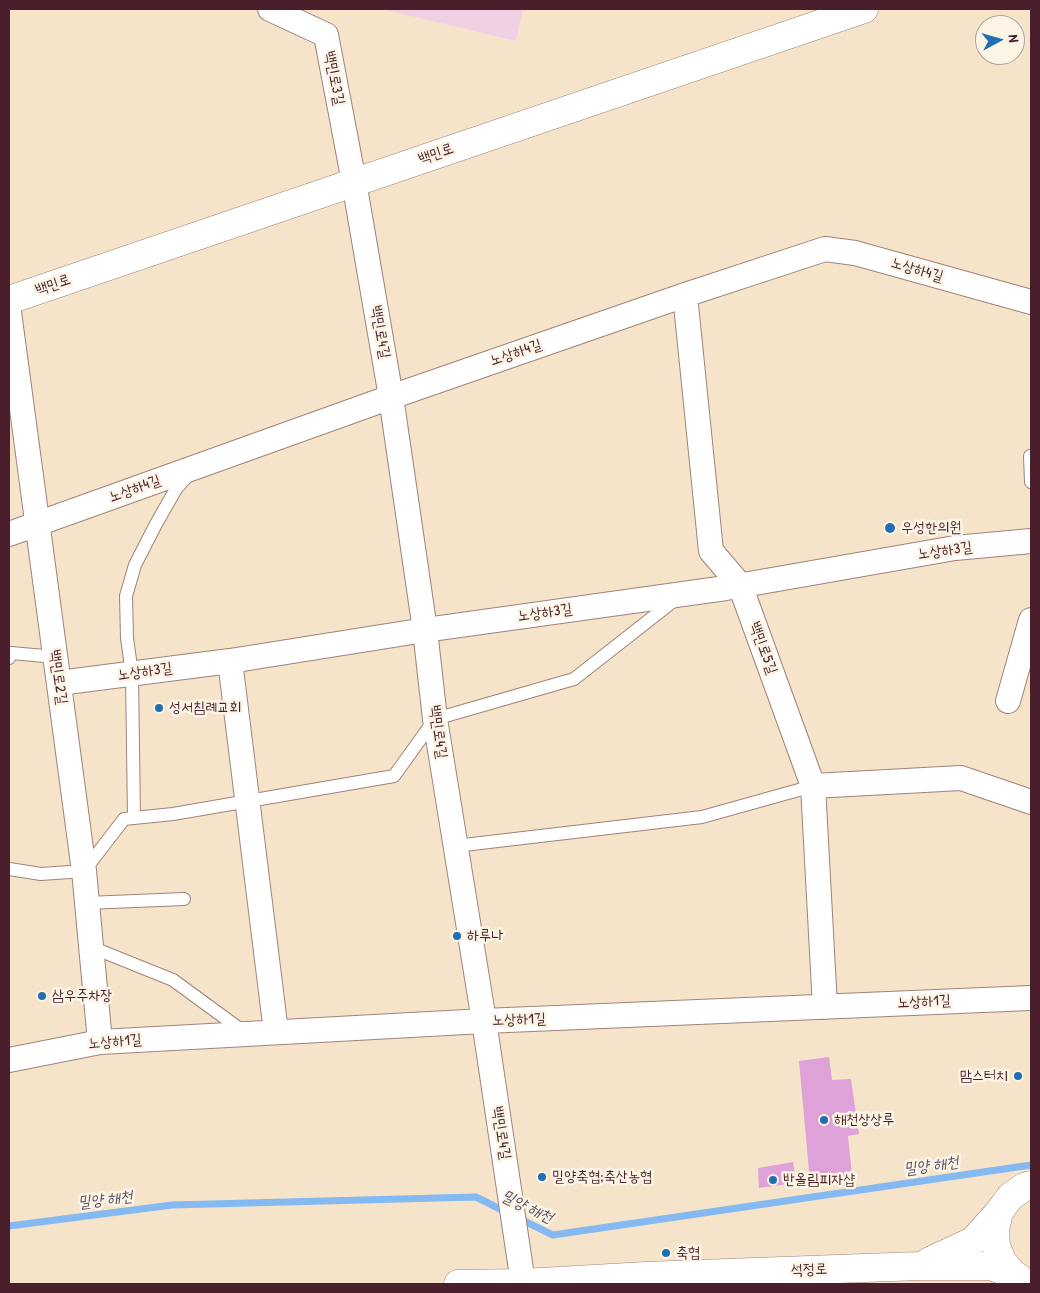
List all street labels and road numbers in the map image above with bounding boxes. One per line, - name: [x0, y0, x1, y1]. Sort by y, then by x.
- street label: 백민로3길: [320, 49, 348, 107]
- street label: 백민로: [416, 140, 456, 168]
- street label: 노상하4길: [889, 254, 945, 286]
- street label: 백민로: [33, 271, 73, 299]
- street label: 백민로4길: [366, 304, 394, 360]
- street label: 노상하4길: [488, 336, 544, 370]
- street label: 노상하4길: [107, 471, 163, 507]
- street label: 노상하3길: [917, 538, 973, 564]
- street label: 노상하3길: [517, 600, 573, 626]
- street label: 백민로5길: [745, 619, 781, 677]
- street label: 백민로2길: [45, 648, 71, 706]
- street label: 노상하3길: [117, 659, 173, 685]
- street label: 백민로4길: [425, 704, 451, 760]
- street label: 노상하1길: [897, 992, 951, 1012]
- street label: 노상하1길: [492, 1010, 546, 1030]
- street label: 노상하1길: [87, 1031, 143, 1053]
- street label: 백민로4길: [488, 1105, 514, 1161]
- street label: 석정로: [791, 1260, 827, 1280]

